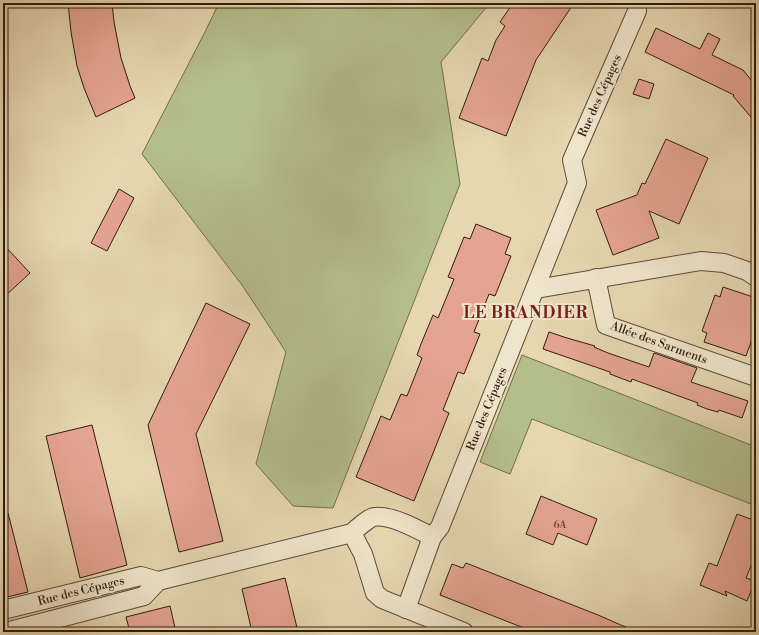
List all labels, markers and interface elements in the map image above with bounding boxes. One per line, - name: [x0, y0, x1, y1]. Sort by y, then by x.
- street label: Rue des Cépages: [575, 52, 625, 140]
- district label: LE BRANDIER: [463, 303, 589, 323]
- street label: Allée des Sarments: [607, 318, 710, 368]
- street label: Rue des Cépages: [463, 365, 511, 453]
- house number: 6A: [554, 519, 568, 531]
- street label: Rue des Cépages: [36, 573, 126, 609]

